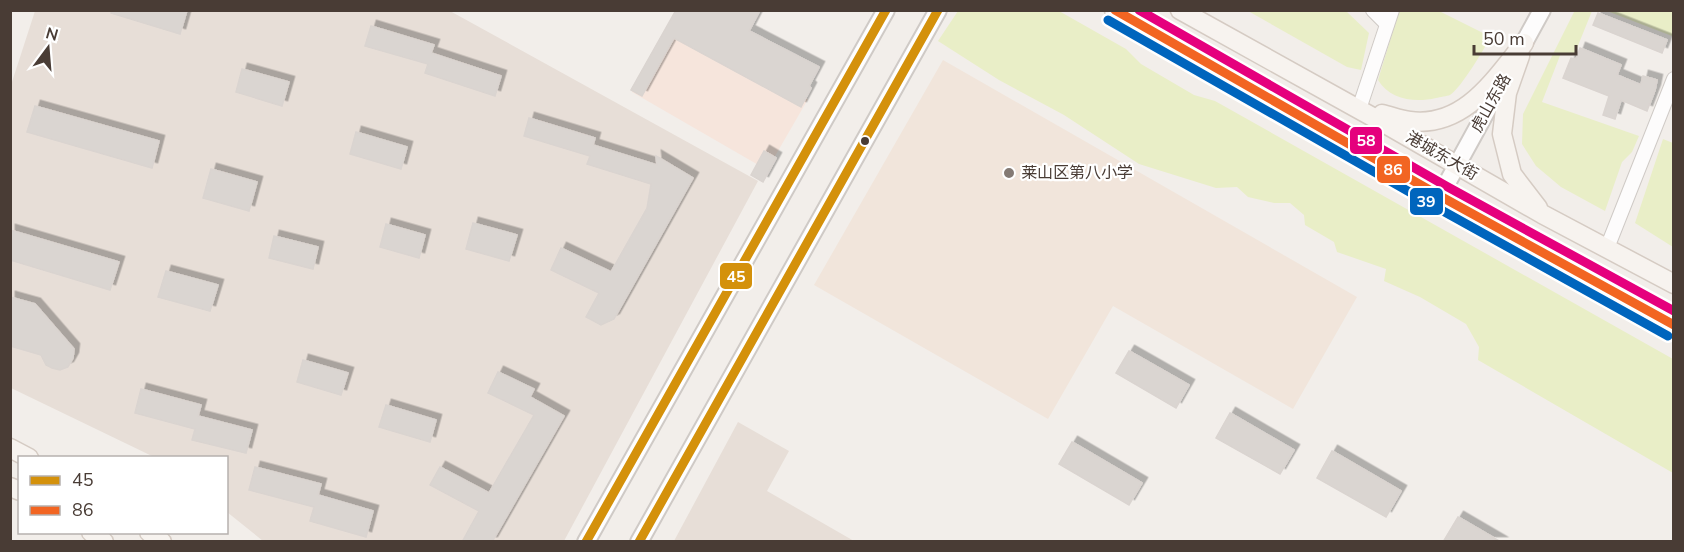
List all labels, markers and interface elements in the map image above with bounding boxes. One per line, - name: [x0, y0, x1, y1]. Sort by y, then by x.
- north arrow: [18, 18, 78, 78]
- scale bar: [1474, 18, 1576, 56]
- text: N: [43, 22, 61, 47]
- text: 50 m: [1483, 27, 1525, 51]
- street label: 虎山东路: [1466, 70, 1516, 136]
- line badge: 58: [1349, 126, 1383, 155]
- street label: 港城东大街: [1402, 126, 1482, 186]
- text: 58: [1356, 130, 1376, 152]
- unlabelled marker: [859, 135, 871, 147]
- line badge: 86: [1376, 155, 1411, 184]
- text: 86: [1383, 159, 1403, 181]
- place label: 莱山区第八小学: [1021, 162, 1133, 184]
- marker: 莱山区第八小学: [1002, 166, 1016, 180]
- line badge: 39: [1409, 187, 1444, 216]
- text: 39: [1416, 191, 1436, 213]
- line badge: 45: [719, 262, 753, 290]
- text: 45: [726, 266, 746, 288]
- legend: [18, 456, 228, 534]
- text: 45: [72, 468, 94, 492]
- text: 86: [72, 498, 94, 522]

